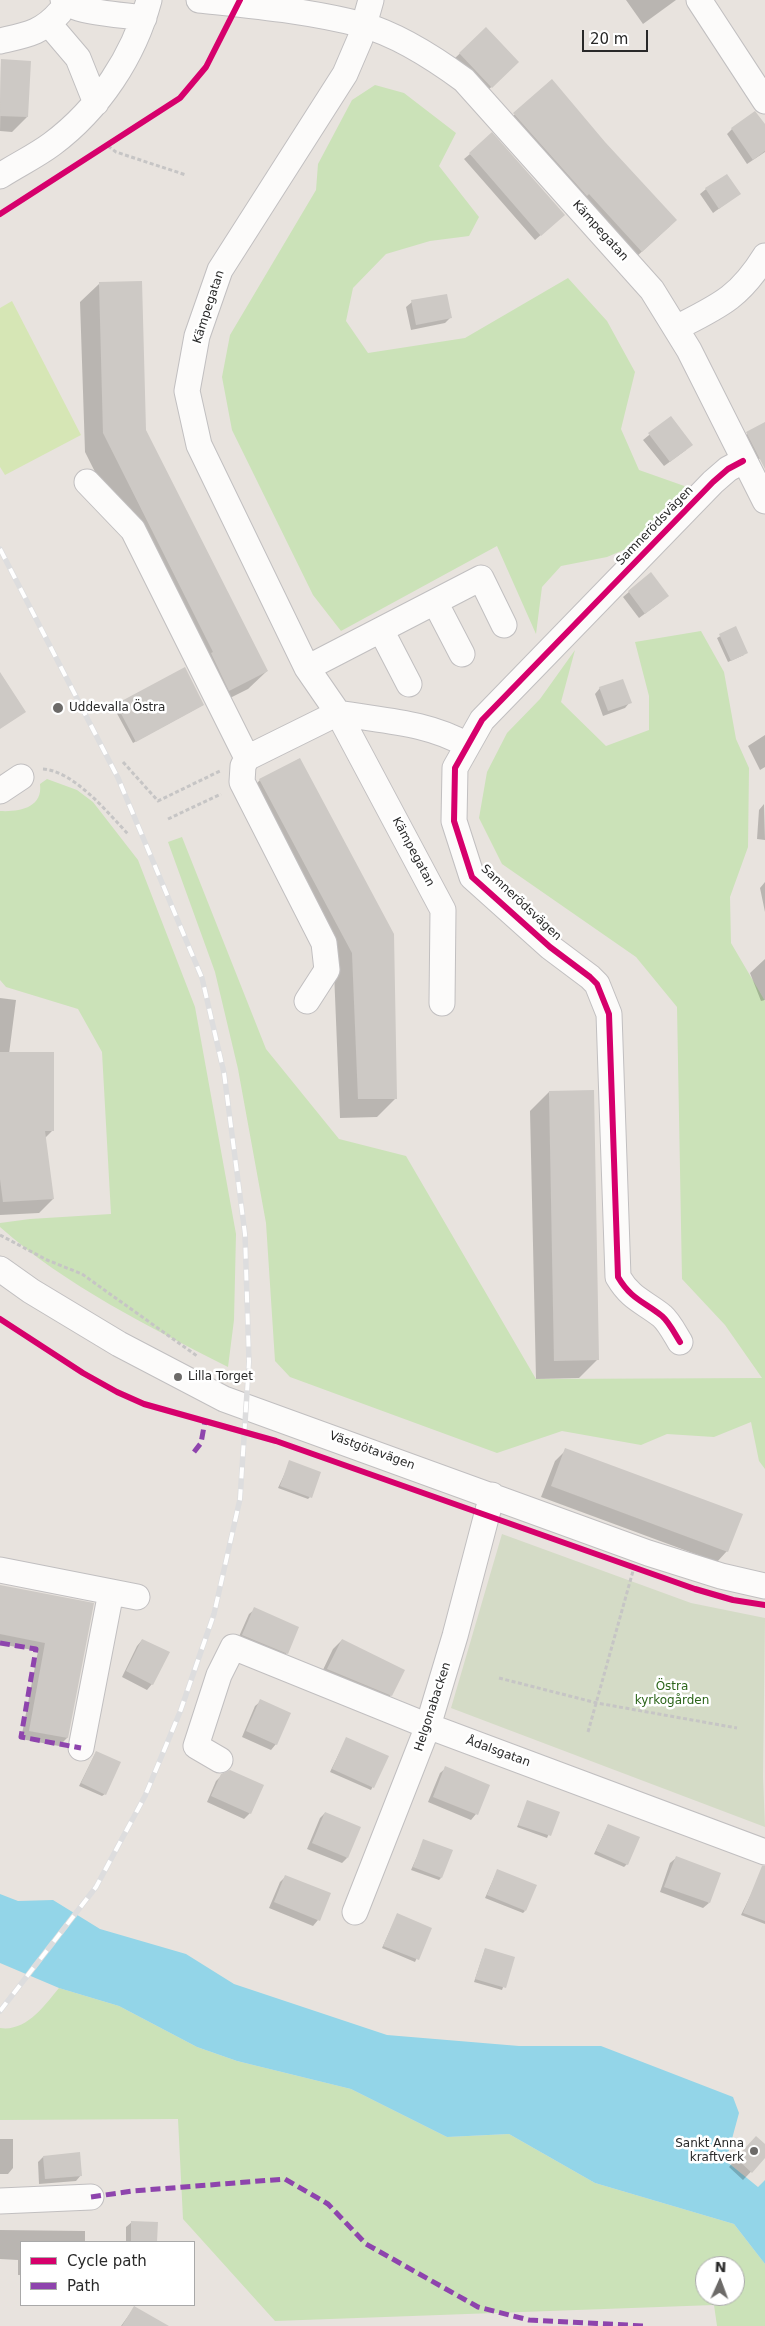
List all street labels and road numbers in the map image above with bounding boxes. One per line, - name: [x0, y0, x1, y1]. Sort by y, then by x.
- street label: Kämpegatan: [569, 198, 631, 264]
- street label: Kämpegatan: [190, 268, 228, 346]
- street label: Samnerödsvägen: [613, 483, 697, 569]
- street label: Kämpegatan: [389, 815, 437, 889]
- street label: Samnerödsvägen: [478, 862, 564, 944]
- street label: Västgötavägen: [327, 1429, 417, 1473]
- street label: Helgonabacken: [412, 1661, 454, 1753]
- street label: Ådalsgatan: [464, 1734, 532, 1770]

